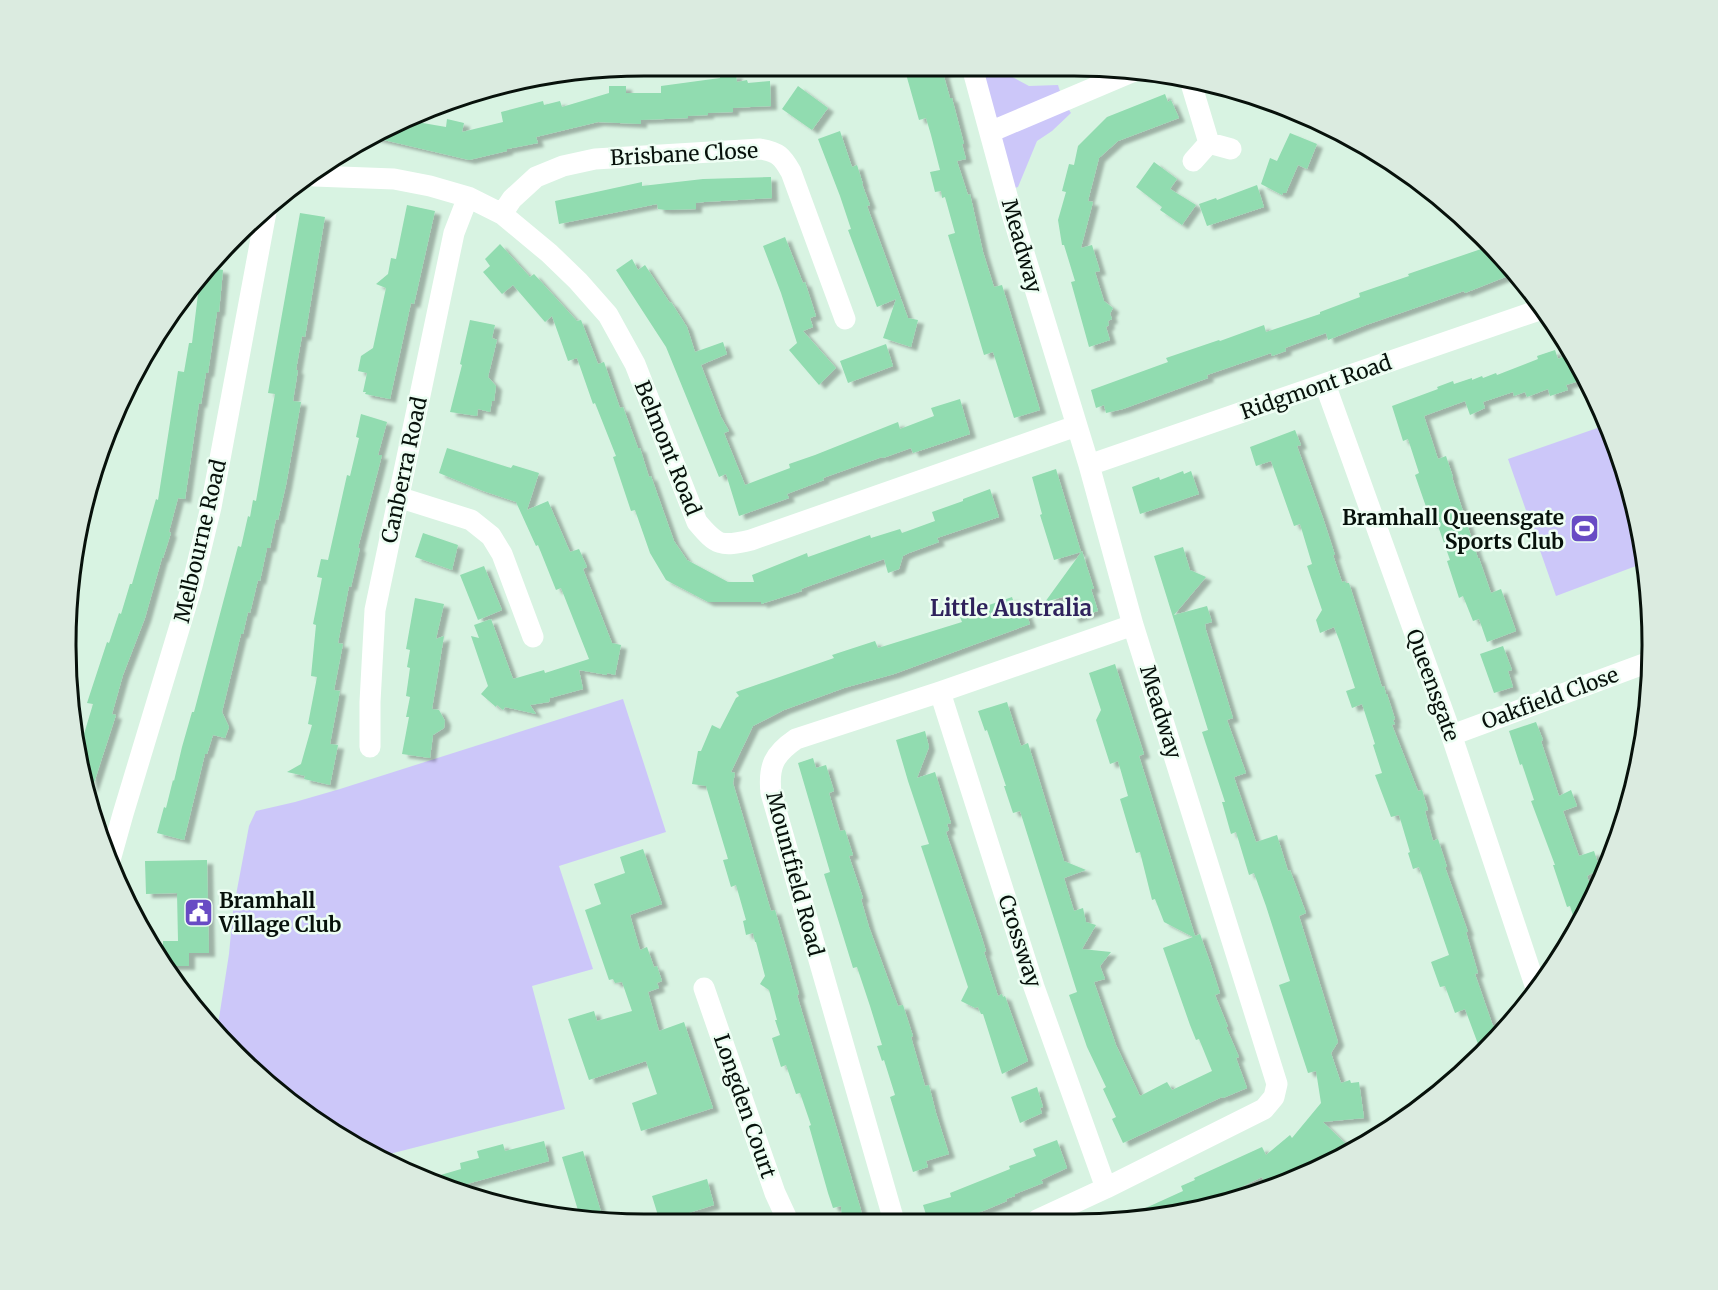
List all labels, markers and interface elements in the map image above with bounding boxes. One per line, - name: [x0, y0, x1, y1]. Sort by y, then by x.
- street label: Brisbane Close: [609, 137, 759, 171]
- street label: Meadway: [996, 196, 1048, 297]
- street label: Ridgmont Road: [1237, 348, 1395, 425]
- street label: Belmont Road: [629, 377, 707, 520]
- street label: Canberra Road: [375, 394, 433, 546]
- street label: Melbourne Road: [168, 456, 232, 625]
- place label: Bramhall Queensgate Sports Club: [1342, 504, 1564, 555]
- sports icon: Bramhall Queensgate Sports Club: [1569, 513, 1601, 545]
- district label: Little Australia: [930, 594, 1092, 622]
- street label: Queensgate: [1400, 625, 1466, 745]
- street label: Oakfield Close: [1478, 661, 1622, 735]
- street label: Meadway: [1134, 662, 1188, 763]
- street label: Mountfield Road: [760, 789, 830, 959]
- place label: Bramhall Village Club: [218, 887, 342, 938]
- street label: Crossway: [992, 891, 1048, 992]
- public building icon: Bramhall Village Club: [182, 896, 214, 928]
- street label: Longden Court: [708, 1030, 782, 1182]

